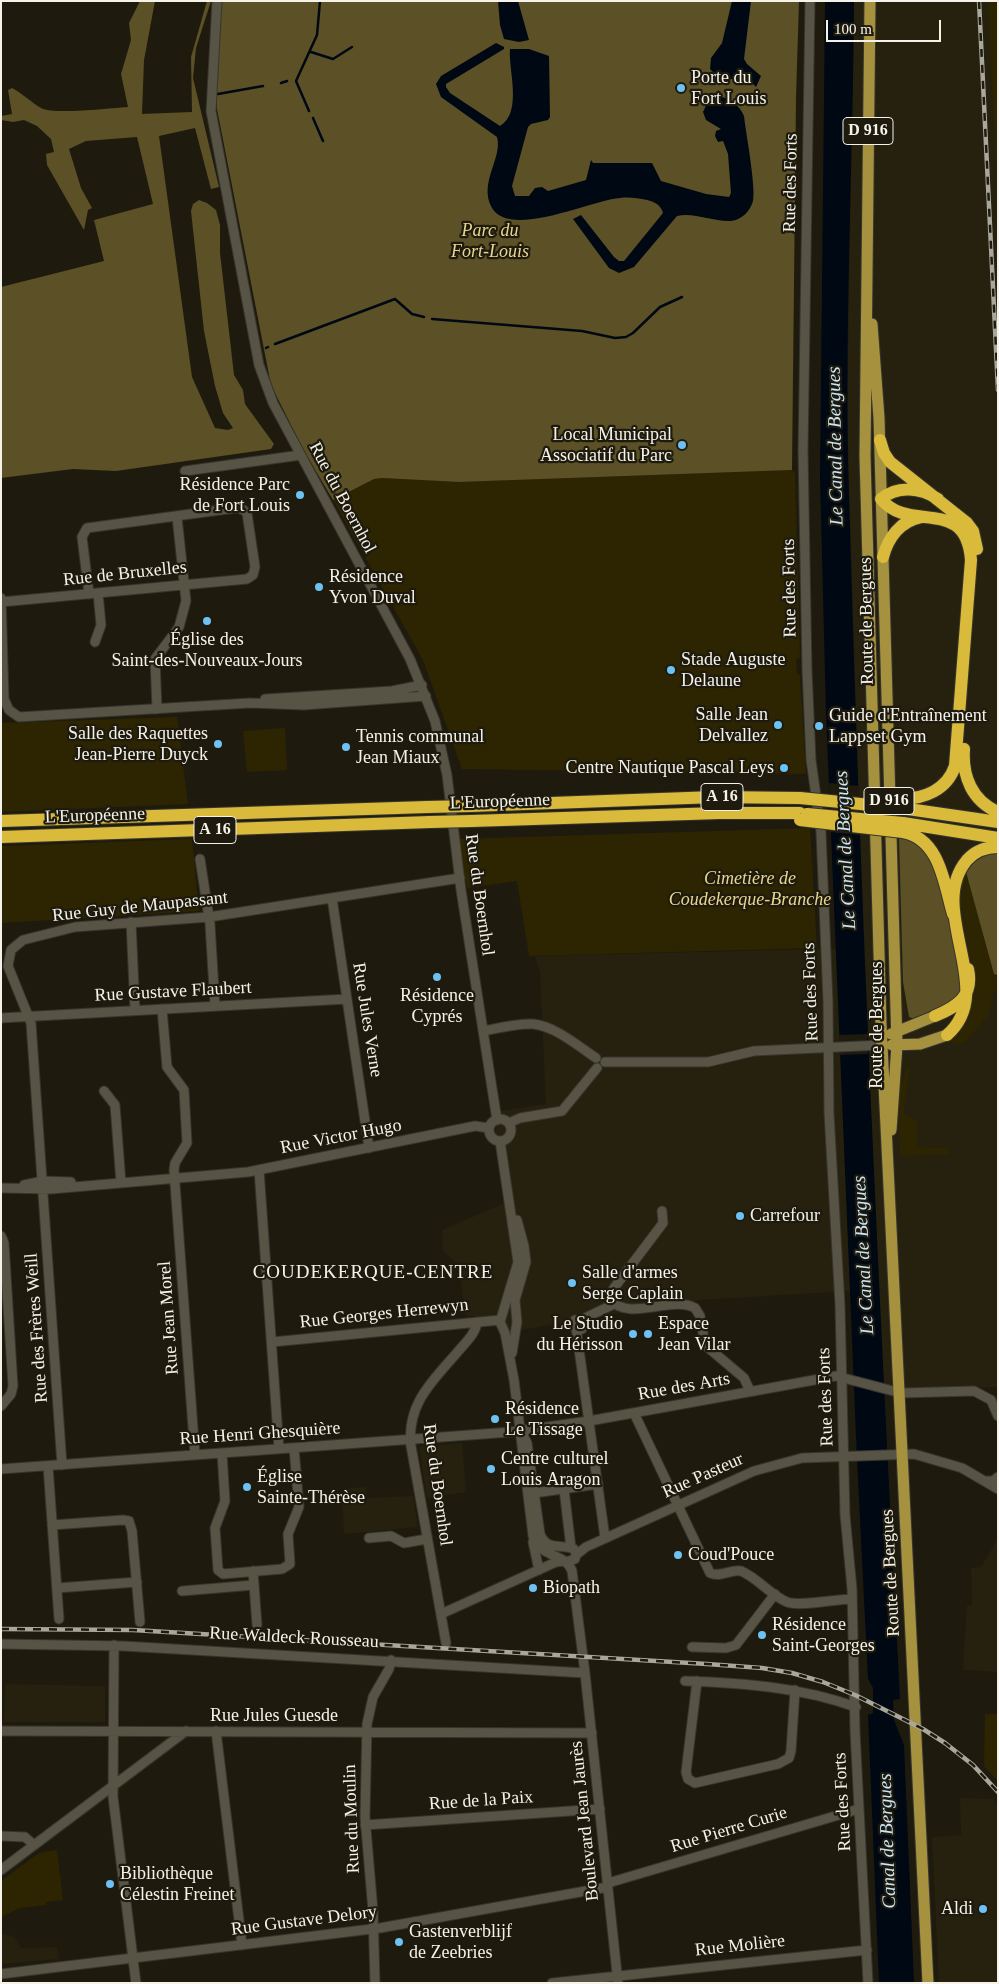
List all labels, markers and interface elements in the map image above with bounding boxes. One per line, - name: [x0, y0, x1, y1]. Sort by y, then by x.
- scale bar: [829, 10, 944, 42]
- text: 100 m: [834, 21, 872, 37]
- place label: Porte du Fort Louis: [691, 67, 767, 110]
- marker: Porte du Fort Louis: [675, 82, 687, 94]
- road number: D 916: [843, 118, 893, 144]
- street label: Rue des Forts: [779, 133, 803, 233]
- park label: Parc du Fort-Louis: [451, 220, 529, 262]
- water label: Le Canal de Bergues: [823, 366, 849, 526]
- place label: Local Municipal Associatif du Parc: [540, 424, 672, 466]
- street label: Rue du Boernhol: [304, 439, 380, 557]
- marker: Local Municipal Associatif du Parc: [676, 439, 688, 451]
- place label: Résidence Parc de Fort Louis: [180, 474, 290, 516]
- marker: Résidence Parc de Fort Louis: [294, 489, 306, 501]
- street label: Rue des Forts: [778, 538, 802, 638]
- street label: Rue de Bruxelles: [62, 557, 188, 591]
- street label: Route de Bergues: [855, 557, 879, 685]
- place label: Résidence Yvon Duval: [329, 566, 416, 608]
- marker: Résidence Yvon Duval: [313, 581, 325, 593]
- marker: Église des Saint-des-Nouveaux-Jours: [201, 615, 213, 627]
- place label: Église des Saint-des-Nouveaux-Jours: [112, 629, 302, 672]
- place label: Stade Auguste Delaune: [681, 649, 785, 692]
- marker: Stade Auguste Delaune: [665, 664, 677, 676]
- place label: Salle Jean Delvallez: [696, 704, 768, 746]
- place label: Guide d'Entraînement Lappset Gym: [829, 705, 987, 748]
- marker: Salle Jean Delvallez: [772, 719, 784, 731]
- marker: Guide d'Entraînement Lappset Gym: [813, 720, 825, 732]
- place label: Salle des Raquettes Jean-Pierre Duyck: [68, 723, 208, 766]
- place label: Tennis communal Jean Miaux: [356, 726, 484, 769]
- marker: Salle des Raquettes Jean-Pierre Duyck: [212, 738, 224, 750]
- marker: Tennis communal Jean Miaux: [340, 741, 352, 753]
- place label: Centre Nautique Pascal Leys: [566, 757, 774, 779]
- marker: Centre Nautique Pascal Leys: [778, 762, 790, 774]
- water label: Le Canal de Bergues: [830, 770, 862, 930]
- road number: A 16: [701, 784, 743, 810]
- road number: D 916: [864, 788, 914, 814]
- street label: L'Européenne: [450, 789, 550, 815]
- street label: L'Européenne: [45, 803, 145, 829]
- road number: A 16: [194, 816, 236, 844]
- street label: Rue du Boernhol: [460, 833, 498, 957]
- park label: Cimetière de Coudekerque-Branche: [669, 868, 831, 911]
- street label: Rue Guy de Maupassant: [51, 887, 229, 927]
- street label: Rue des Forts: [798, 942, 824, 1042]
- street label: Rue Jules Verne: [347, 961, 387, 1079]
- street label: Route de Bergues: [866, 961, 888, 1089]
- marker: Résidence Cyprés: [431, 971, 443, 983]
- street label: Rue Gustave Flaubert: [94, 977, 252, 1007]
- place label: Résidence Cyprés: [400, 985, 474, 1028]
- street label: Rue Victor Hugo: [279, 1115, 403, 1159]
- water label: Le Canal de Bergues: [848, 1175, 880, 1335]
- place label: Carrefour: [750, 1205, 820, 1227]
- marker: Carrefour: [734, 1210, 746, 1222]
- street label: Rue des Frères Weill: [21, 1252, 53, 1404]
- street label: Rue Jean Morel: [154, 1260, 184, 1376]
- district label: COUDEKERQUE-CENTRE: [250, 1262, 496, 1284]
- place label: Salle d'armes Serge Caplain: [582, 1262, 683, 1304]
- marker: Salle d'armes Serge Caplain: [566, 1277, 578, 1289]
- street label: Rue Georges Herrewyn: [299, 1294, 469, 1334]
- place label: Le Studio du Hérisson: [537, 1313, 623, 1356]
- place label: Espace Jean Vilar: [658, 1313, 730, 1356]
- marker: Le Studio du Hérisson: [627, 1328, 639, 1340]
- marker: Espace Jean Vilar: [642, 1328, 654, 1340]
- street label: Rue des Forts: [813, 1347, 839, 1447]
- street label: Rue des Arts: [636, 1368, 732, 1406]
- place label: Résidence Le Tissage: [505, 1398, 583, 1440]
- marker: Résidence Le Tissage: [489, 1413, 501, 1425]
- street label: Rue Henri Ghesquière: [179, 1418, 341, 1450]
- street label: Rue du Boernhol: [418, 1423, 456, 1547]
- place label: Centre culturel Louis Aragon: [501, 1448, 608, 1490]
- street label: Rue Pasteur: [659, 1449, 747, 1503]
- marker: Centre culturel Louis Aragon: [485, 1463, 497, 1475]
- place label: Église Sainte-Thérèse: [257, 1466, 365, 1508]
- marker: Église Sainte-Thérèse: [241, 1481, 253, 1493]
- street label: Route de Bergues: [877, 1509, 905, 1637]
- place label: Coud'Pouce: [688, 1544, 774, 1566]
- marker: Coud'Pouce: [672, 1549, 684, 1561]
- place label: Biopath: [543, 1577, 600, 1599]
- marker: Biopath: [527, 1582, 539, 1594]
- place label: Résidence Saint-Georges: [772, 1614, 875, 1656]
- street label: Rue Waldeck Rousseau: [209, 1623, 379, 1653]
- marker: Résidence Saint-Georges: [756, 1629, 768, 1641]
- street label: Rue Jules Guesde: [210, 1705, 338, 1727]
- street label: Boulevard Jean Jaurès: [566, 1740, 604, 1902]
- street label: Rue des Forts: [830, 1752, 856, 1852]
- street label: Rue du Moulin: [339, 1764, 365, 1874]
- water label: Canal de Bergues: [874, 1773, 902, 1909]
- street label: Rue de la Paix: [428, 1787, 534, 1815]
- street label: Rue Pierre Curie: [668, 1802, 790, 1858]
- place label: Bibliothèque Célestin Freinet: [120, 1863, 234, 1906]
- marker: Bibliothèque Célestin Freinet: [104, 1878, 116, 1890]
- place label: Aldi: [941, 1898, 973, 1920]
- street label: Rue Gustave Delory: [230, 1901, 378, 1941]
- marker: Aldi: [977, 1903, 989, 1915]
- place label: Gastenverblijf de Zeebries: [409, 1921, 512, 1964]
- street label: Rue Molière: [694, 1931, 786, 1961]
- marker: Gastenverblijf de Zeebries: [393, 1936, 405, 1948]

